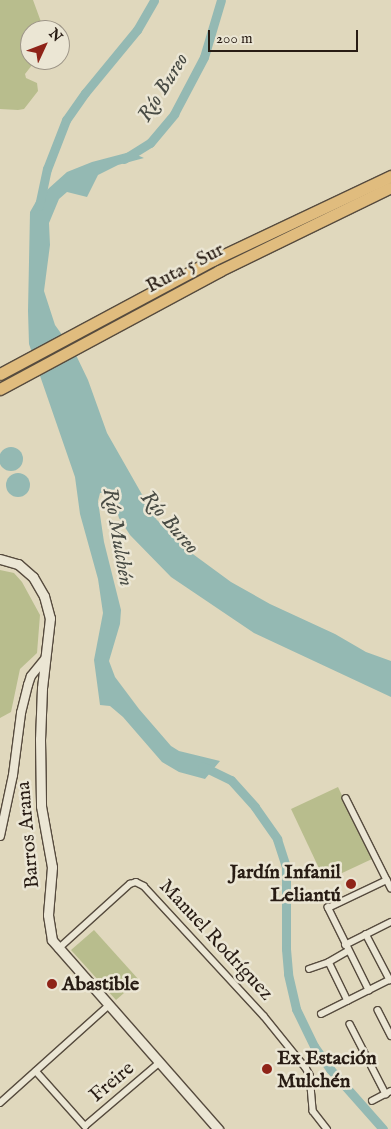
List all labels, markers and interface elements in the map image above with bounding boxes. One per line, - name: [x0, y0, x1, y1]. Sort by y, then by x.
- north arrow: [20, 20, 70, 70]
- scale bar: [211, 20, 361, 52]
- text: N: [45, 25, 66, 46]
- text: 200 m: [216, 29, 253, 48]
- water label: Río Bureo: [133, 49, 195, 127]
- street label: Ruta 5 Sur: [142, 237, 228, 299]
- water label: Río Mulchén: [96, 486, 138, 588]
- water label: Río Bureo: [134, 486, 204, 560]
- street label: Barros Arana: [11, 780, 45, 890]
- place label: Jardín Infanil Leliantú: [230, 860, 341, 907]
- street label: Manuel Rodríguez: [154, 875, 278, 1005]
- marker: Jardín Infanil Leliantú: [345, 878, 357, 890]
- place label: Abastible: [62, 972, 139, 996]
- marker: Abastible: [46, 978, 58, 990]
- place label: Ex Estación Mulchén: [277, 1046, 377, 1093]
- street label: Freire: [85, 1056, 139, 1108]
- marker: Ex Estación Mulchén: [261, 1063, 273, 1075]

